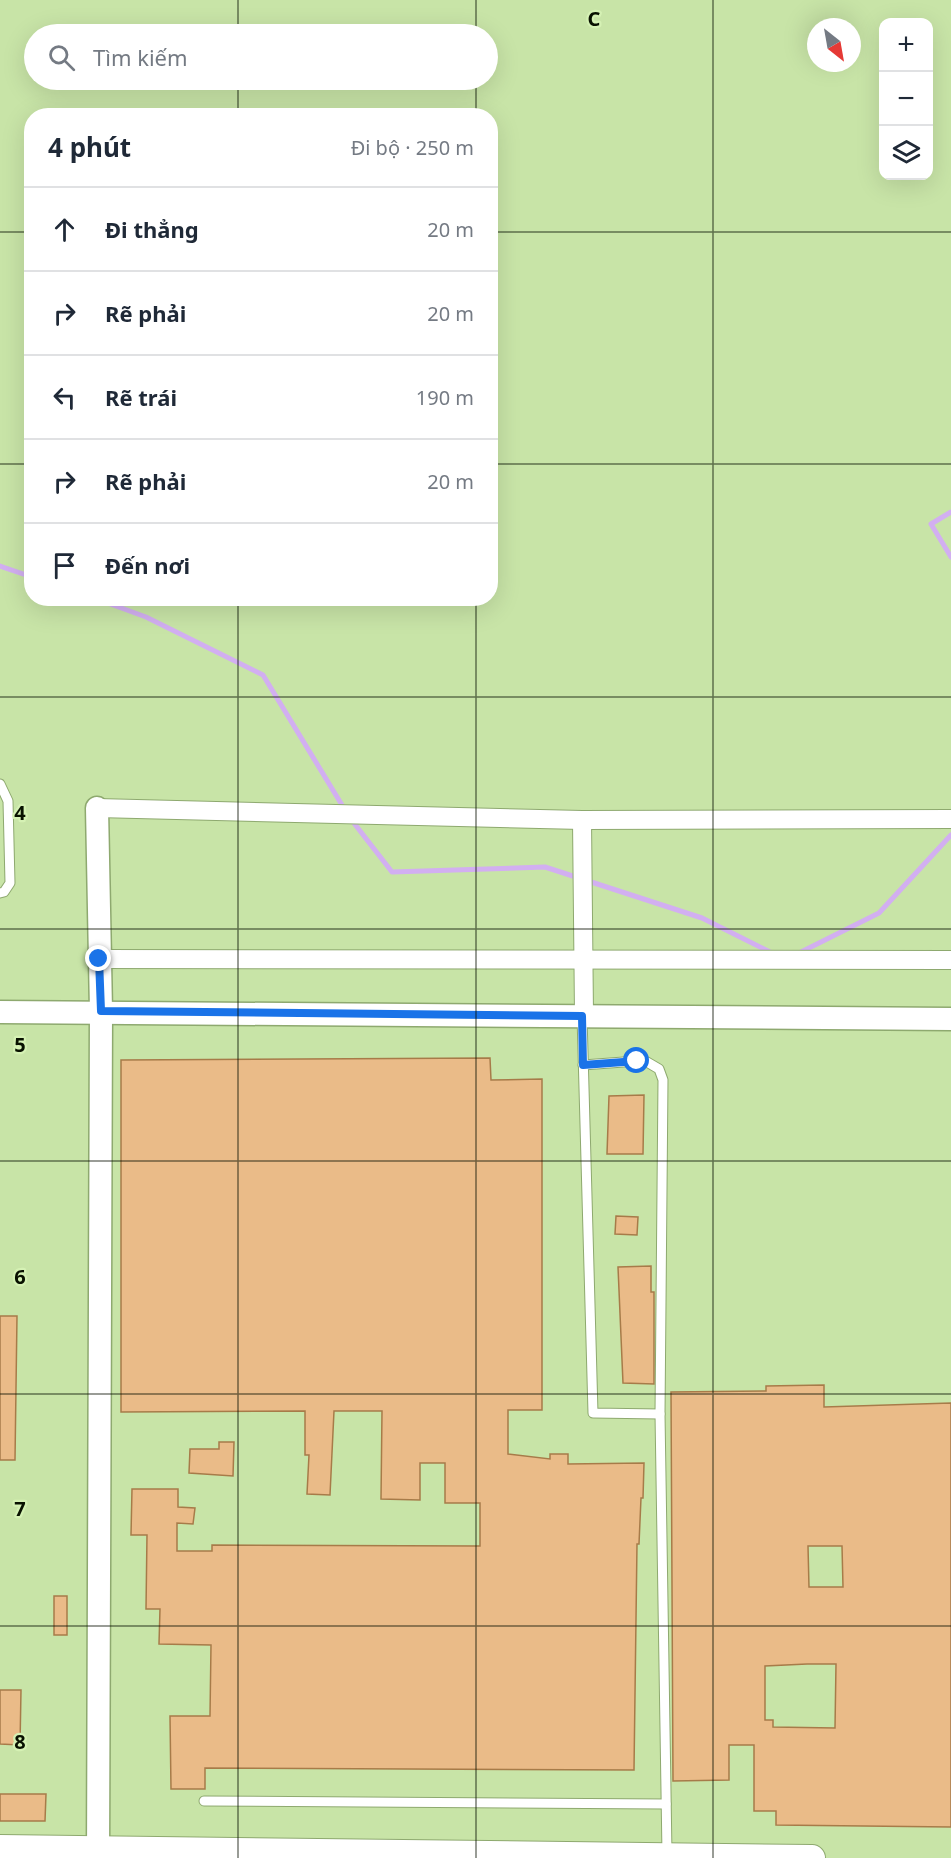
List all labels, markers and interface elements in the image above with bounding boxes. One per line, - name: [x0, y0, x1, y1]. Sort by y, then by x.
- text: C: [588, 5, 601, 32]
- north arrow: [807, 18, 861, 72]
- map controls: [879, 18, 933, 180]
- button: +: [879, 18, 933, 72]
- search box: [24, 24, 498, 90]
- icon: search: [45, 41, 78, 74]
- text: Tìm kiếm: [93, 42, 188, 72]
- button: −: [879, 72, 933, 126]
- button: layers: [879, 126, 933, 180]
- text: 4 phút: [48, 129, 131, 165]
- text: Đi bộ · 250 m: [351, 134, 474, 161]
- icon: ahead: [48, 213, 81, 246]
- text: Đi thẳng: [105, 214, 199, 244]
- text: 20 m: [427, 216, 474, 243]
- icon: right: [48, 297, 81, 330]
- text: Rẽ phải: [105, 298, 186, 328]
- text: 20 m: [427, 300, 474, 327]
- icon: left: [48, 381, 81, 414]
- text: Rẽ trái: [105, 382, 177, 412]
- text: 190 m: [416, 384, 474, 411]
- icon: right: [48, 465, 81, 498]
- text: Rẽ phải: [105, 466, 186, 496]
- text: 20 m: [427, 468, 474, 495]
- icon: arrive: [48, 549, 81, 582]
- text: Đến nơi: [105, 550, 190, 580]
- text: 4: [14, 799, 26, 826]
- route end: [85, 945, 111, 971]
- text: 5: [14, 1031, 26, 1058]
- route start: [623, 1047, 649, 1073]
- text: 6: [14, 1263, 26, 1290]
- text: 7: [14, 1495, 26, 1522]
- text: 8: [14, 1728, 26, 1755]

